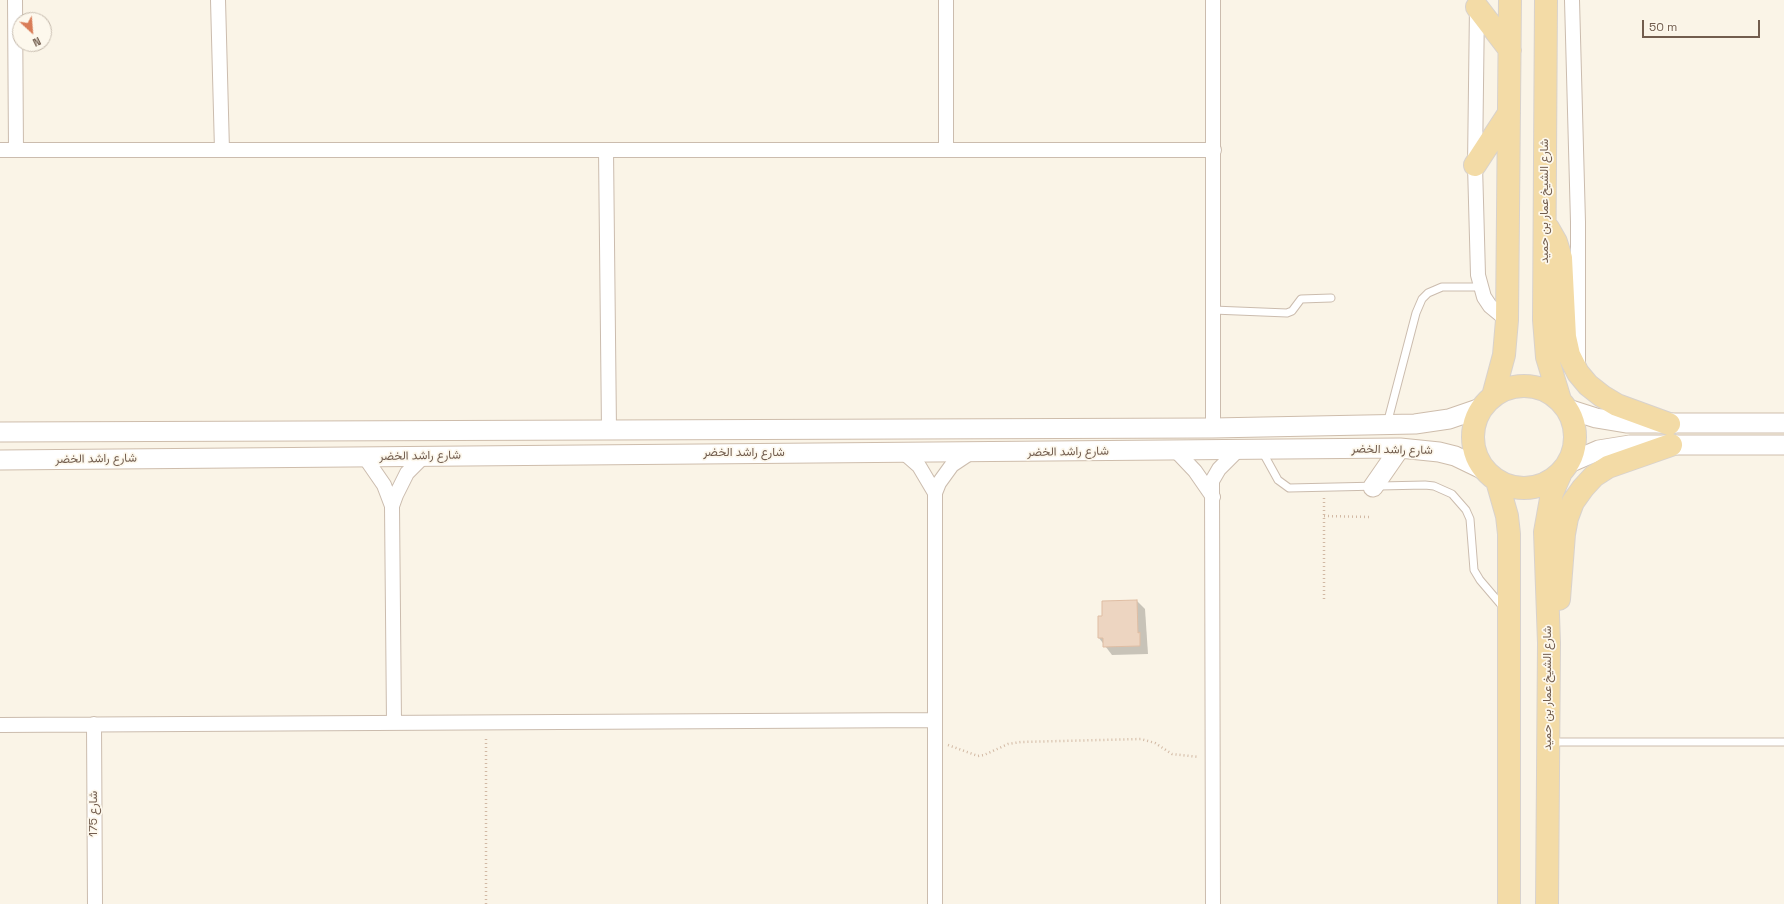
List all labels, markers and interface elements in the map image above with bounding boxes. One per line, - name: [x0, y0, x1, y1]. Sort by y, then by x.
- north arrow: [12, 12, 52, 52]
- scale bar: [1644, 12, 1762, 38]
- text: 50 m: [1649, 19, 1677, 35]
- text: N: [30, 34, 43, 50]
- street label: شارع الشيخ عمار بن حميد: [1538, 139, 1552, 263]
- street label: شارع راشد الخضر: [1351, 442, 1433, 458]
- street label: شارع راشد الخضر: [1027, 444, 1109, 460]
- street label: شارع راشد الخضر: [703, 446, 785, 460]
- street label: شارع راشد الخضر: [379, 448, 461, 464]
- street label: شارع راشد الخضر: [55, 451, 137, 467]
- street label: شارع الشيخ عمار بن حميد: [1541, 626, 1555, 750]
- street label: شارع 175: [87, 791, 101, 837]

